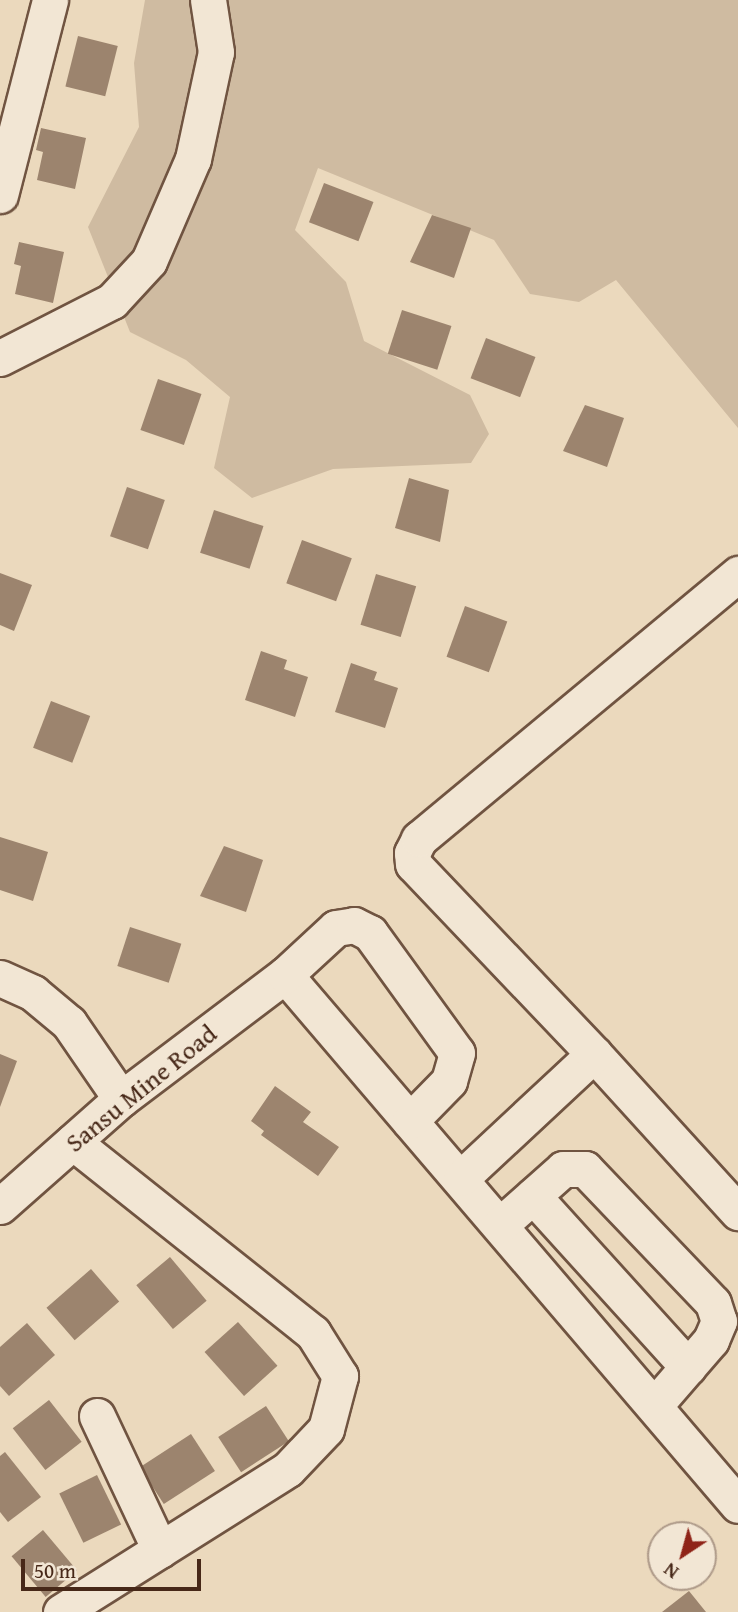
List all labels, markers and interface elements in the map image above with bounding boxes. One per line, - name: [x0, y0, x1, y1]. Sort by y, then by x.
- street label: Sansu Mine Road: [59, 1018, 223, 1158]
- north arrow: [647, 1521, 717, 1591]
- scale bar: [24, 1546, 205, 1590]
- text: 50 m: [34, 1555, 76, 1586]
- text: N: [657, 1556, 684, 1586]

